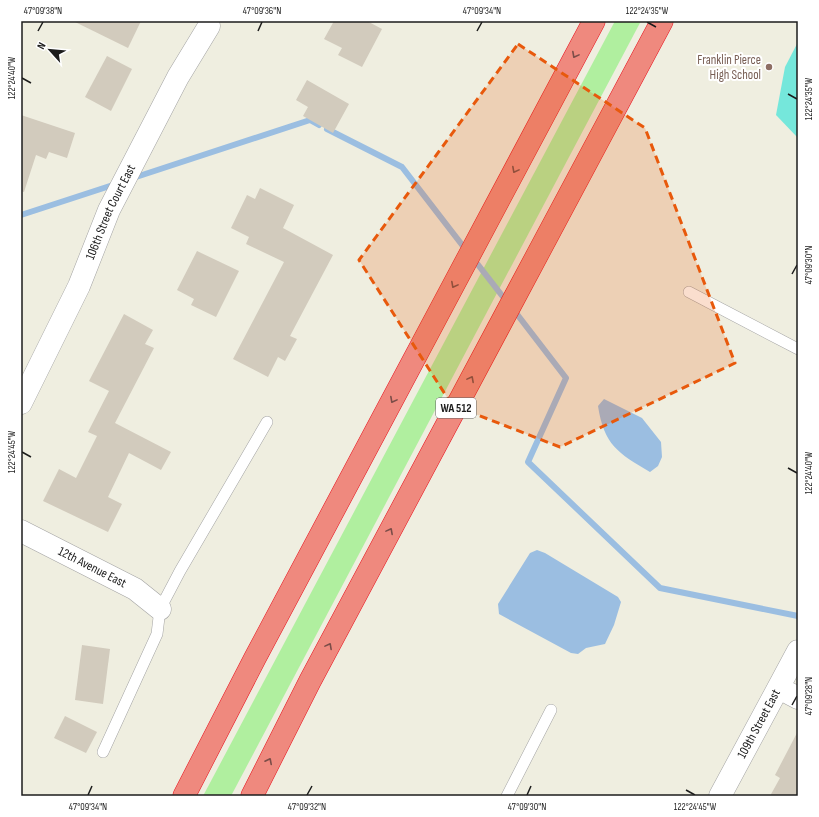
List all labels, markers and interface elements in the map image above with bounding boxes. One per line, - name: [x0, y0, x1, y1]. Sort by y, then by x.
- text: 47°09'38"N: [24, 5, 62, 17]
- text: 47°09'36"N: [243, 5, 281, 17]
- text: 47°09'34"N: [463, 5, 501, 17]
- text: 122°24'35"W: [626, 5, 669, 17]
- north arrow: [30, 30, 70, 70]
- text: N: [34, 40, 49, 51]
- one-way arrow: [573, 51, 580, 59]
- place label: Franklin Pierce High School: [697, 52, 761, 83]
- text: 122°24'40"W: [6, 56, 18, 99]
- marker: Franklin Pierce High School: [764, 62, 774, 72]
- text: 122°24'35"W: [803, 77, 815, 120]
- street label: 106th Street Court East: [82, 162, 139, 262]
- one-way arrow: [512, 166, 519, 174]
- text: 47°09'30"N: [803, 246, 815, 284]
- one-way arrow: [451, 281, 459, 288]
- one-way arrow: [466, 376, 474, 383]
- one-way arrow: [390, 396, 398, 403]
- road number: WA 512: [436, 398, 476, 418]
- text: 122°24'45"W: [6, 430, 18, 473]
- text: 122°24'40"W: [803, 451, 815, 494]
- one-way arrow: [385, 528, 393, 535]
- street label: 12th Avenue East: [56, 543, 129, 591]
- one-way arrow: [324, 643, 332, 650]
- text: 47°09'28"N: [803, 677, 815, 715]
- street label: 109th Street East: [734, 686, 784, 761]
- one-way arrow: [265, 758, 272, 765]
- text: 47°09'34"N: [69, 801, 107, 813]
- text: 47°09'32"N: [288, 801, 326, 813]
- text: 47°09'30"N: [508, 801, 546, 813]
- text: 122°24'45"W: [674, 801, 717, 813]

